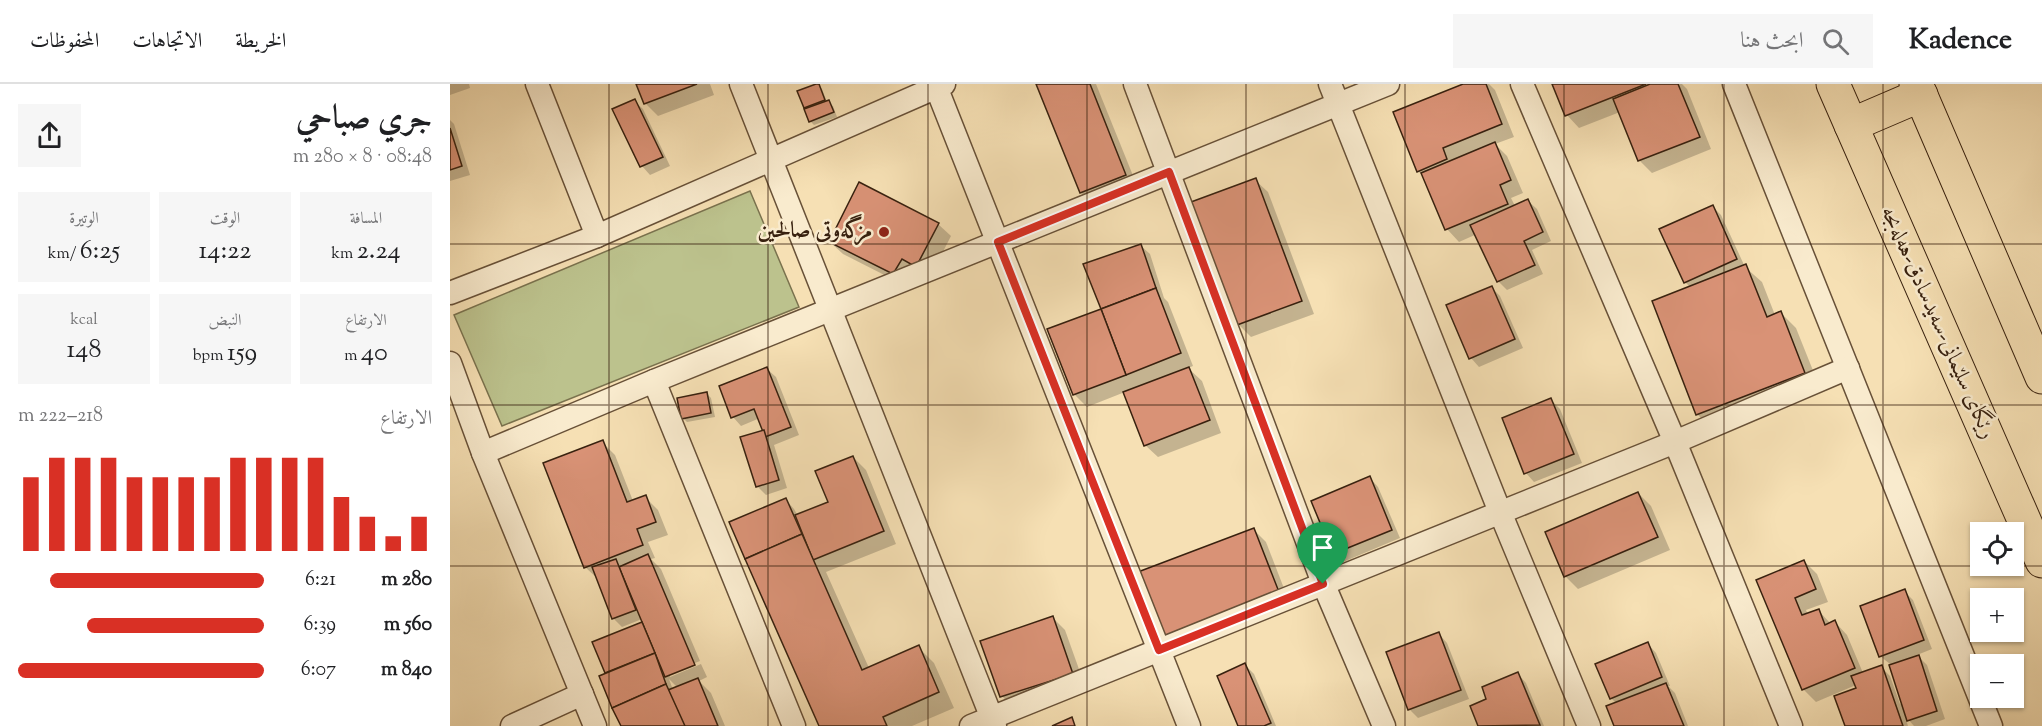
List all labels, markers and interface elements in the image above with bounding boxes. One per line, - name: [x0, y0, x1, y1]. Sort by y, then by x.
- search box: [1453, 14, 1873, 68]
- text: Kadence: [1909, 21, 2012, 61]
- icon: search: [1819, 25, 1852, 58]
- text: ابحث هنا: [1740, 26, 1804, 58]
- text: المحفوظات: [30, 27, 99, 57]
- text: الاتجاهات: [132, 27, 202, 57]
- text: الخريطة: [235, 27, 286, 57]
- text: جري صباحي: [296, 96, 432, 144]
- button: share: [18, 104, 81, 167]
- text: 08:48 · 8 × 280 m: [293, 143, 432, 172]
- street label: رێگای سلێمانی-سەیدسادق-هەلەبجە: [1871, 201, 2003, 445]
- text: الوتيرة: [69, 208, 99, 231]
- text: الوقت: [210, 208, 240, 231]
- text: المسافة: [350, 208, 382, 231]
- place label: مزگەوتی صالحین: [758, 213, 872, 248]
- marker: مزگەوتی صالحین: [877, 225, 891, 239]
- text: 6:25: [80, 233, 120, 270]
- text: 14:22: [198, 233, 252, 270]
- text: 2.24: [357, 233, 401, 270]
- text: /km: [48, 243, 80, 266]
- text: km: [331, 243, 357, 266]
- text: kcal: [70, 309, 98, 332]
- text: النبض: [209, 310, 241, 333]
- text: الارتفاع: [345, 310, 387, 333]
- text: 148: [67, 332, 101, 369]
- text: 159: [227, 335, 257, 372]
- text: 40: [361, 335, 388, 372]
- text: bpm: [193, 345, 227, 368]
- text: m: [344, 345, 361, 368]
- text: 218–222 m: [18, 402, 103, 431]
- text: الارتفاع: [380, 405, 432, 434]
- pin: [1297, 522, 1348, 584]
- map controls: [1970, 522, 2024, 708]
- button: locate: [1970, 522, 2024, 576]
- icon: arrive: [1306, 531, 1339, 564]
- text: 6:21: [305, 566, 336, 595]
- text: 280 m: [381, 566, 432, 595]
- button: +: [1970, 588, 2024, 642]
- text: 6:39: [303, 611, 336, 640]
- text: 560 m: [384, 611, 432, 640]
- button: −: [1970, 654, 2024, 708]
- text: 6:07: [301, 656, 336, 685]
- text: 840 m: [381, 656, 432, 685]

